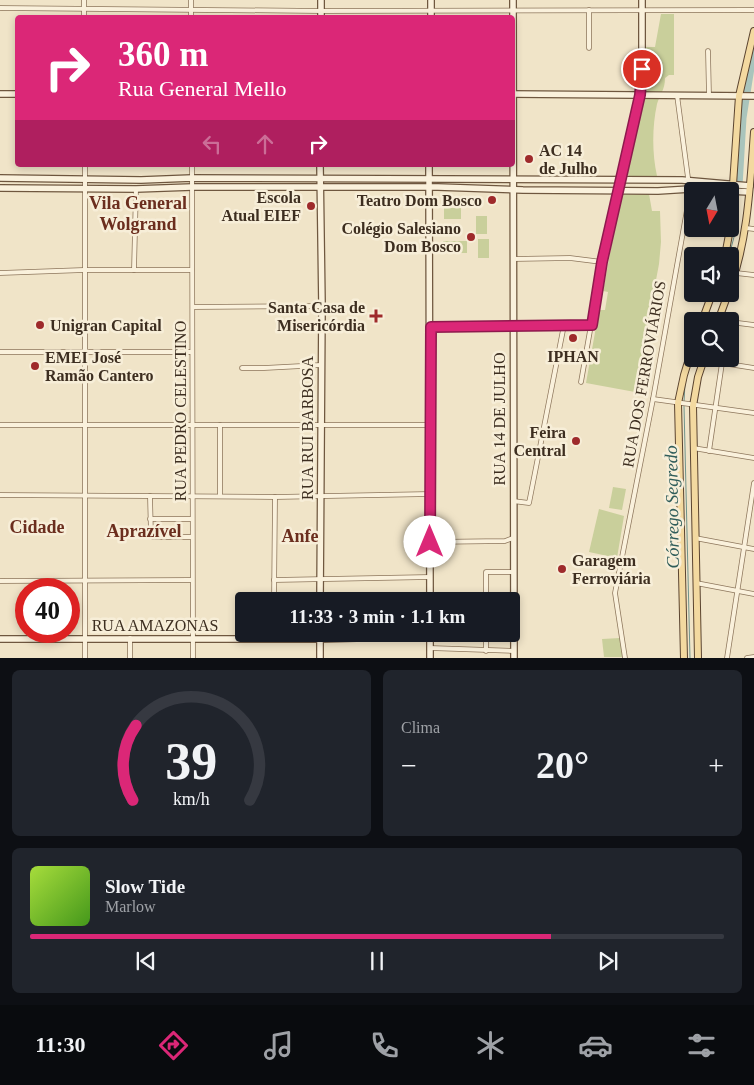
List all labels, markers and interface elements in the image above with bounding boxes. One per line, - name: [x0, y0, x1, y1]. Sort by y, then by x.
- icon: right: [35, 35, 100, 100]
- text: 360 m: [118, 35, 208, 74]
- pin: [621, 48, 663, 90]
- icon: arrive: [628, 55, 656, 83]
- text: Rua General Mello: [118, 76, 287, 101]
- icon: left: [198, 130, 226, 158]
- icon: ahead: [251, 130, 279, 158]
- icon: right: [304, 130, 332, 158]
- place label: AC 14 de Julho: [539, 142, 597, 177]
- marker: AC 14 de Julho: [523, 153, 535, 165]
- north arrow: [684, 182, 739, 238]
- map controls: [684, 182, 739, 367]
- place label: Escola Atual EIEF: [221, 189, 301, 224]
- place label: Teatro Dom Bosco: [357, 192, 482, 209]
- district label: Vila General Wolgrand: [89, 193, 187, 234]
- marker: Teatro Dom Bosco: [486, 194, 498, 206]
- marker: Escola Atual EIEF: [305, 200, 317, 212]
- place label: Colégio Salesiano Dom Bosco: [341, 220, 461, 255]
- marker: Colégio Salesiano Dom Bosco: [465, 231, 477, 243]
- button: sound: [684, 247, 739, 302]
- street label: RUA DOS FERROVIÁRIOS: [618, 279, 669, 469]
- place label: Santa Casa de Misericórdia: [268, 299, 365, 334]
- marker: Santa Casa de Misericórdia: [369, 309, 383, 323]
- button: search: [684, 312, 739, 367]
- place label: Unigran Capital: [50, 317, 162, 335]
- marker: Unigran Capital: [34, 319, 46, 331]
- street label: RUA PEDRO CELESTINO: [172, 321, 189, 501]
- marker: IPHAN: [567, 332, 579, 344]
- place label: IPHAN: [547, 348, 599, 365]
- place label: EMEI José Ramão Cantero: [45, 349, 154, 384]
- street label: RUA 14 DE JULHO: [491, 353, 508, 485]
- street label: RUA RUI BARBOSA: [299, 356, 316, 500]
- marker: EMEI José Ramão Cantero: [29, 360, 41, 372]
- place label: Feira Central: [514, 424, 567, 459]
- marker: Feira Central: [570, 435, 582, 447]
- water label: Córrego Segredo: [661, 445, 683, 569]
- position arrow: [403, 515, 455, 567]
- district label: Cidade: [9, 517, 65, 537]
- district label: Aprazível: [107, 521, 181, 541]
- district label: Anfe: [282, 526, 319, 546]
- place label: Garagem Ferroviária: [572, 552, 651, 587]
- marker: Garagem Ferroviária: [556, 563, 568, 575]
- speed limit sign: 40: [15, 578, 80, 643]
- text: 11:33 · 3 min · 1.1 km: [290, 606, 465, 627]
- street label: RUA AMAZONAS: [92, 617, 218, 634]
- text: Clima: [401, 719, 440, 736]
- text: 39: [166, 733, 218, 790]
- text: 20°: [536, 744, 589, 786]
- text: −: [401, 750, 417, 781]
- text: +: [708, 750, 724, 781]
- text: km/h: [173, 789, 210, 809]
- text: Slow Tide: [105, 876, 185, 897]
- text: Marlow: [105, 898, 156, 915]
- icon: previous: [132, 947, 160, 975]
- icon: pause: [363, 947, 391, 975]
- icon: next: [594, 947, 622, 975]
- icon: directions: [156, 1028, 191, 1063]
- icon: music: [261, 1028, 296, 1063]
- icon: phone: [367, 1028, 402, 1063]
- icon: climate: [473, 1028, 508, 1063]
- icon: car: [578, 1028, 613, 1063]
- icon: filters: [684, 1028, 719, 1063]
- text: 11:30: [35, 1032, 85, 1057]

